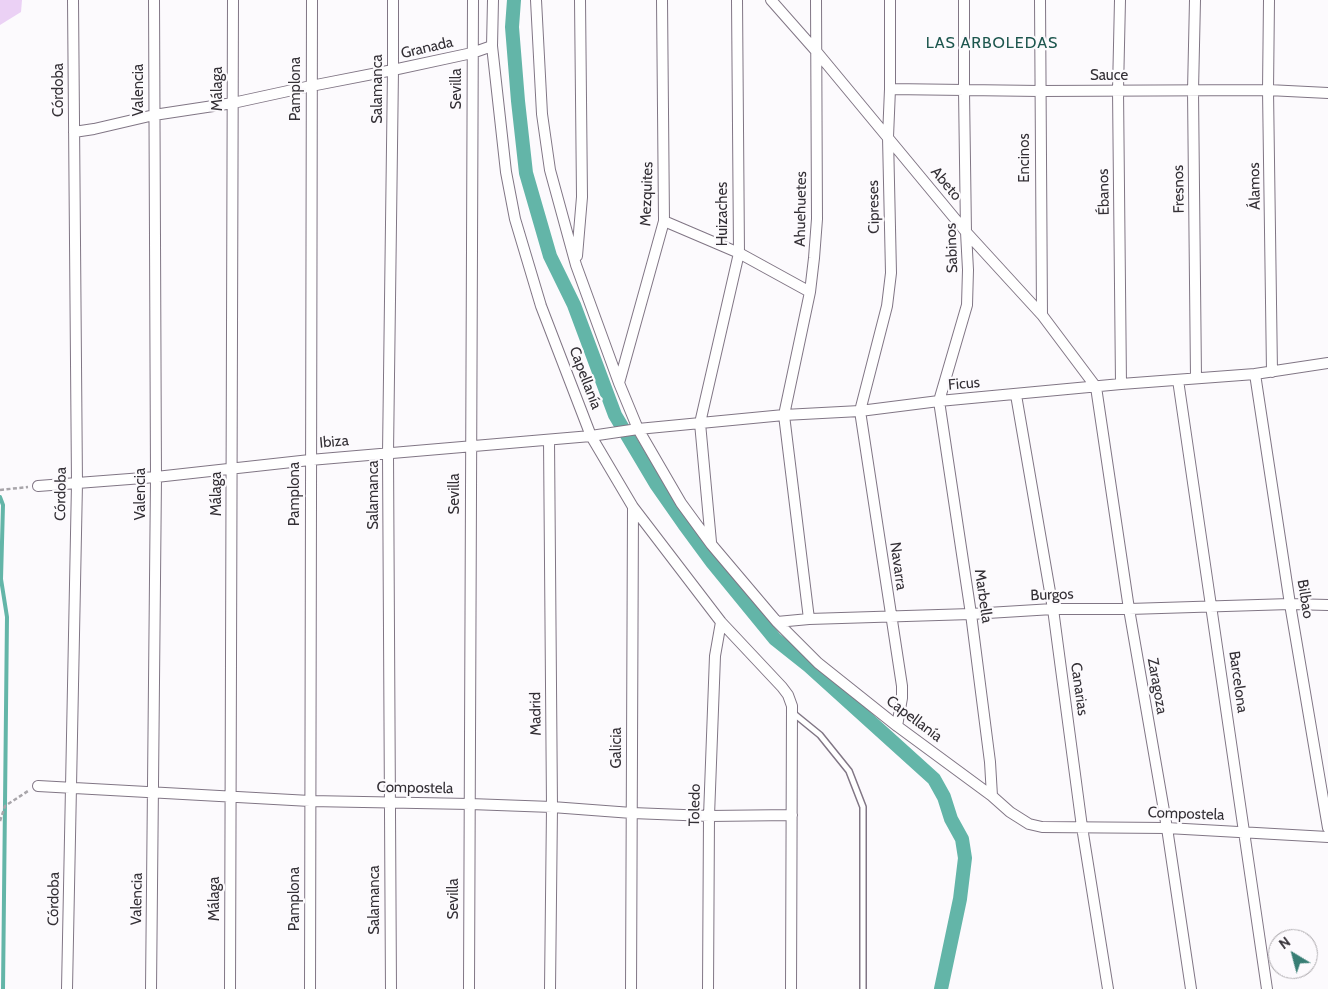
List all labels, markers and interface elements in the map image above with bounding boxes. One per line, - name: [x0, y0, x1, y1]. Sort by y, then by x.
- street label: Granada: [399, 33, 455, 63]
- district label: LAS ARBOLEDAS: [924, 33, 1060, 53]
- street label: Salamanca: [369, 54, 387, 124]
- street label: Pamplona: [287, 57, 305, 121]
- street label: Córdoba: [50, 63, 68, 117]
- street label: Valencia: [130, 64, 148, 116]
- street label: Málaga: [209, 67, 227, 111]
- street label: Sauce: [1090, 67, 1128, 85]
- street label: Sevilla: [448, 68, 466, 110]
- street label: Encinos: [1016, 133, 1034, 183]
- street label: Mezquites: [637, 161, 657, 227]
- street label: Álamos: [1246, 162, 1264, 210]
- street label: Abeto: [927, 163, 965, 205]
- street label: Fresnos: [1170, 165, 1188, 213]
- street label: Ébanos: [1095, 169, 1113, 215]
- street label: Ahuehuetes: [791, 171, 811, 247]
- street label: Cipreses: [865, 180, 883, 234]
- street label: Huizaches: [714, 182, 732, 246]
- street label: Sabinos: [942, 223, 962, 273]
- street label: Capellanía: [565, 344, 605, 412]
- street label: Ficus: [947, 374, 981, 394]
- street label: Ibiza: [319, 432, 349, 452]
- street label: Salamanca: [365, 460, 383, 530]
- street label: Pamplona: [286, 462, 304, 526]
- street label: Córdoba: [52, 467, 70, 521]
- street label: Valencia: [132, 468, 150, 520]
- street label: Málaga: [208, 472, 226, 516]
- street label: Sevilla: [446, 473, 464, 515]
- street label: Navarra: [886, 541, 910, 591]
- street label: Marbella: [970, 568, 996, 624]
- street label: Bilbao: [1293, 578, 1317, 620]
- street label: Burgos: [1030, 585, 1074, 605]
- street label: Barcelona: [1225, 650, 1251, 714]
- street label: Zaragoza: [1143, 656, 1171, 716]
- street label: Canarias: [1066, 661, 1092, 717]
- street label: Madrid: [527, 692, 545, 736]
- street label: Capellanía: [882, 692, 946, 746]
- street label: Galicia: [608, 727, 626, 769]
- street label: Compostela: [377, 778, 453, 798]
- street label: Toledo: [686, 783, 704, 827]
- street label: Compostela: [1147, 804, 1225, 824]
- street label: Salamanca: [366, 865, 384, 935]
- street label: Pamplona: [286, 867, 304, 931]
- street label: Córdoba: [45, 872, 63, 926]
- street label: Valencia: [128, 873, 146, 925]
- street label: Málaga: [206, 877, 224, 921]
- street label: Sevilla: [445, 878, 463, 920]
- north arrow: [1268, 929, 1318, 979]
- text: N: [1275, 933, 1294, 953]

